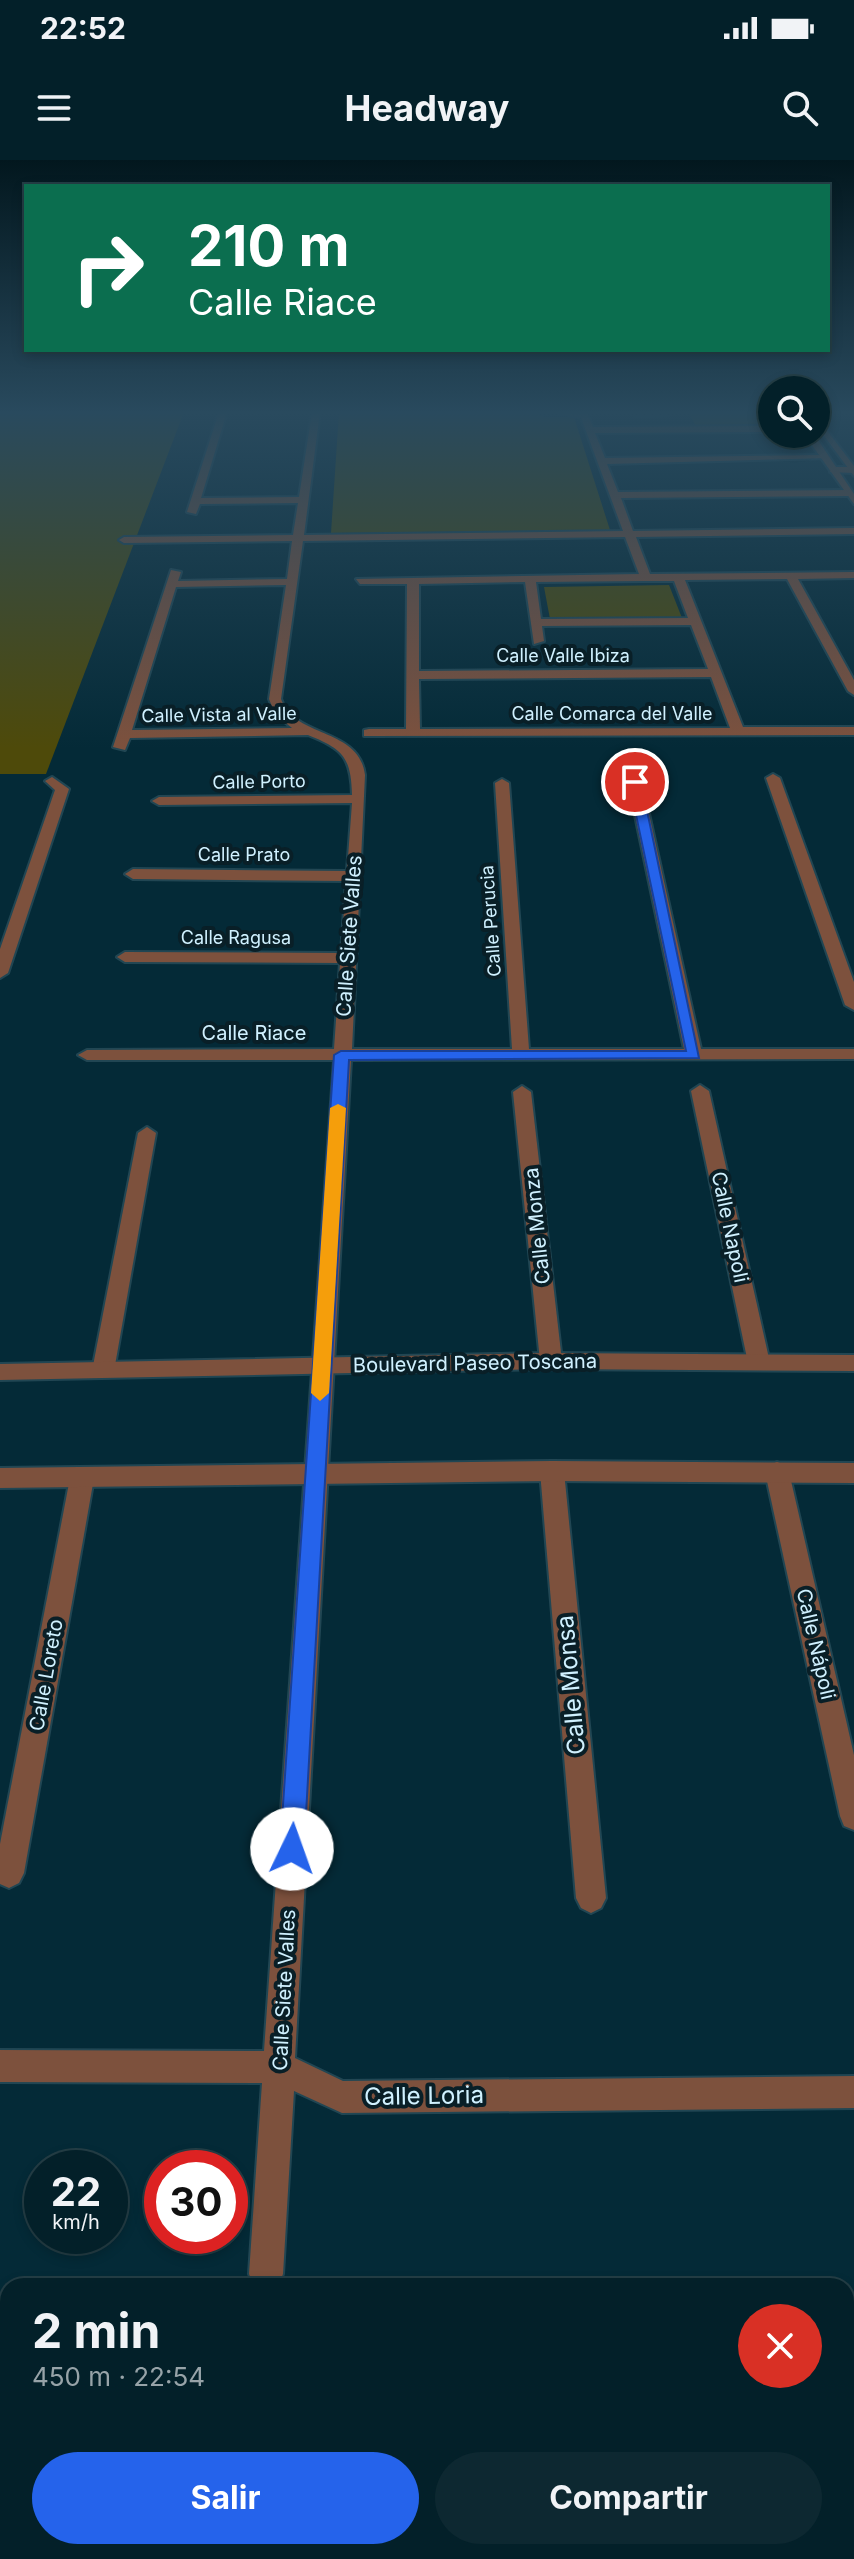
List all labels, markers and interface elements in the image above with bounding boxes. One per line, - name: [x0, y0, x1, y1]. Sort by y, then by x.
- text: 22:52: [40, 10, 126, 46]
- icon: menu: [32, 86, 76, 130]
- text: Headway: [345, 86, 509, 130]
- icon: search: [778, 86, 822, 130]
- text: 210 m: [188, 212, 350, 280]
- icon: right: [56, 216, 160, 320]
- text: Calle Riace: [188, 280, 377, 324]
- map controls: [758, 376, 830, 448]
- button: search: [758, 376, 830, 448]
- street label: Calle Valle Ibiza: [496, 645, 630, 666]
- street label: Calle Vista al Valle: [141, 703, 297, 726]
- street label: Calle Comarca del Valle: [511, 703, 713, 724]
- pin: [601, 748, 669, 816]
- icon: arrive: [613, 760, 657, 804]
- street label: Calle Porto: [212, 770, 306, 793]
- street label: Calle Prato: [198, 844, 290, 865]
- street label: Calle Siete Valles: [331, 855, 367, 1017]
- street label: Calle Perucia: [476, 865, 505, 977]
- street label: Calle Ragusa: [181, 927, 291, 948]
- street label: Calle Riace: [202, 1021, 306, 1045]
- street label: Calle Monza: [519, 1167, 555, 1285]
- street label: Calle Napoli: [707, 1169, 753, 1285]
- street label: Boulevard Paseo Toscana: [353, 1349, 597, 1377]
- street label: Calle Nápoli: [792, 1586, 840, 1702]
- street label: Calle Monsa: [550, 1614, 591, 1756]
- street label: Calle Loreto: [24, 1617, 68, 1733]
- position arrow: [250, 1807, 334, 1891]
- street label: Calle Siete Valles: [268, 1909, 300, 2071]
- street label: Calle Loria: [364, 2080, 484, 2111]
- speed limit sign: 30: [144, 2150, 248, 2254]
- text: 22: [51, 2167, 101, 2216]
- text: km/h: [52, 2210, 100, 2234]
- text: 2 min: [32, 2301, 160, 2360]
- button: close: [738, 2304, 822, 2388]
- text: 450 m · 22:54: [32, 2361, 205, 2392]
- button: Salir: [32, 2452, 419, 2544]
- button: Compartir: [435, 2452, 822, 2544]

